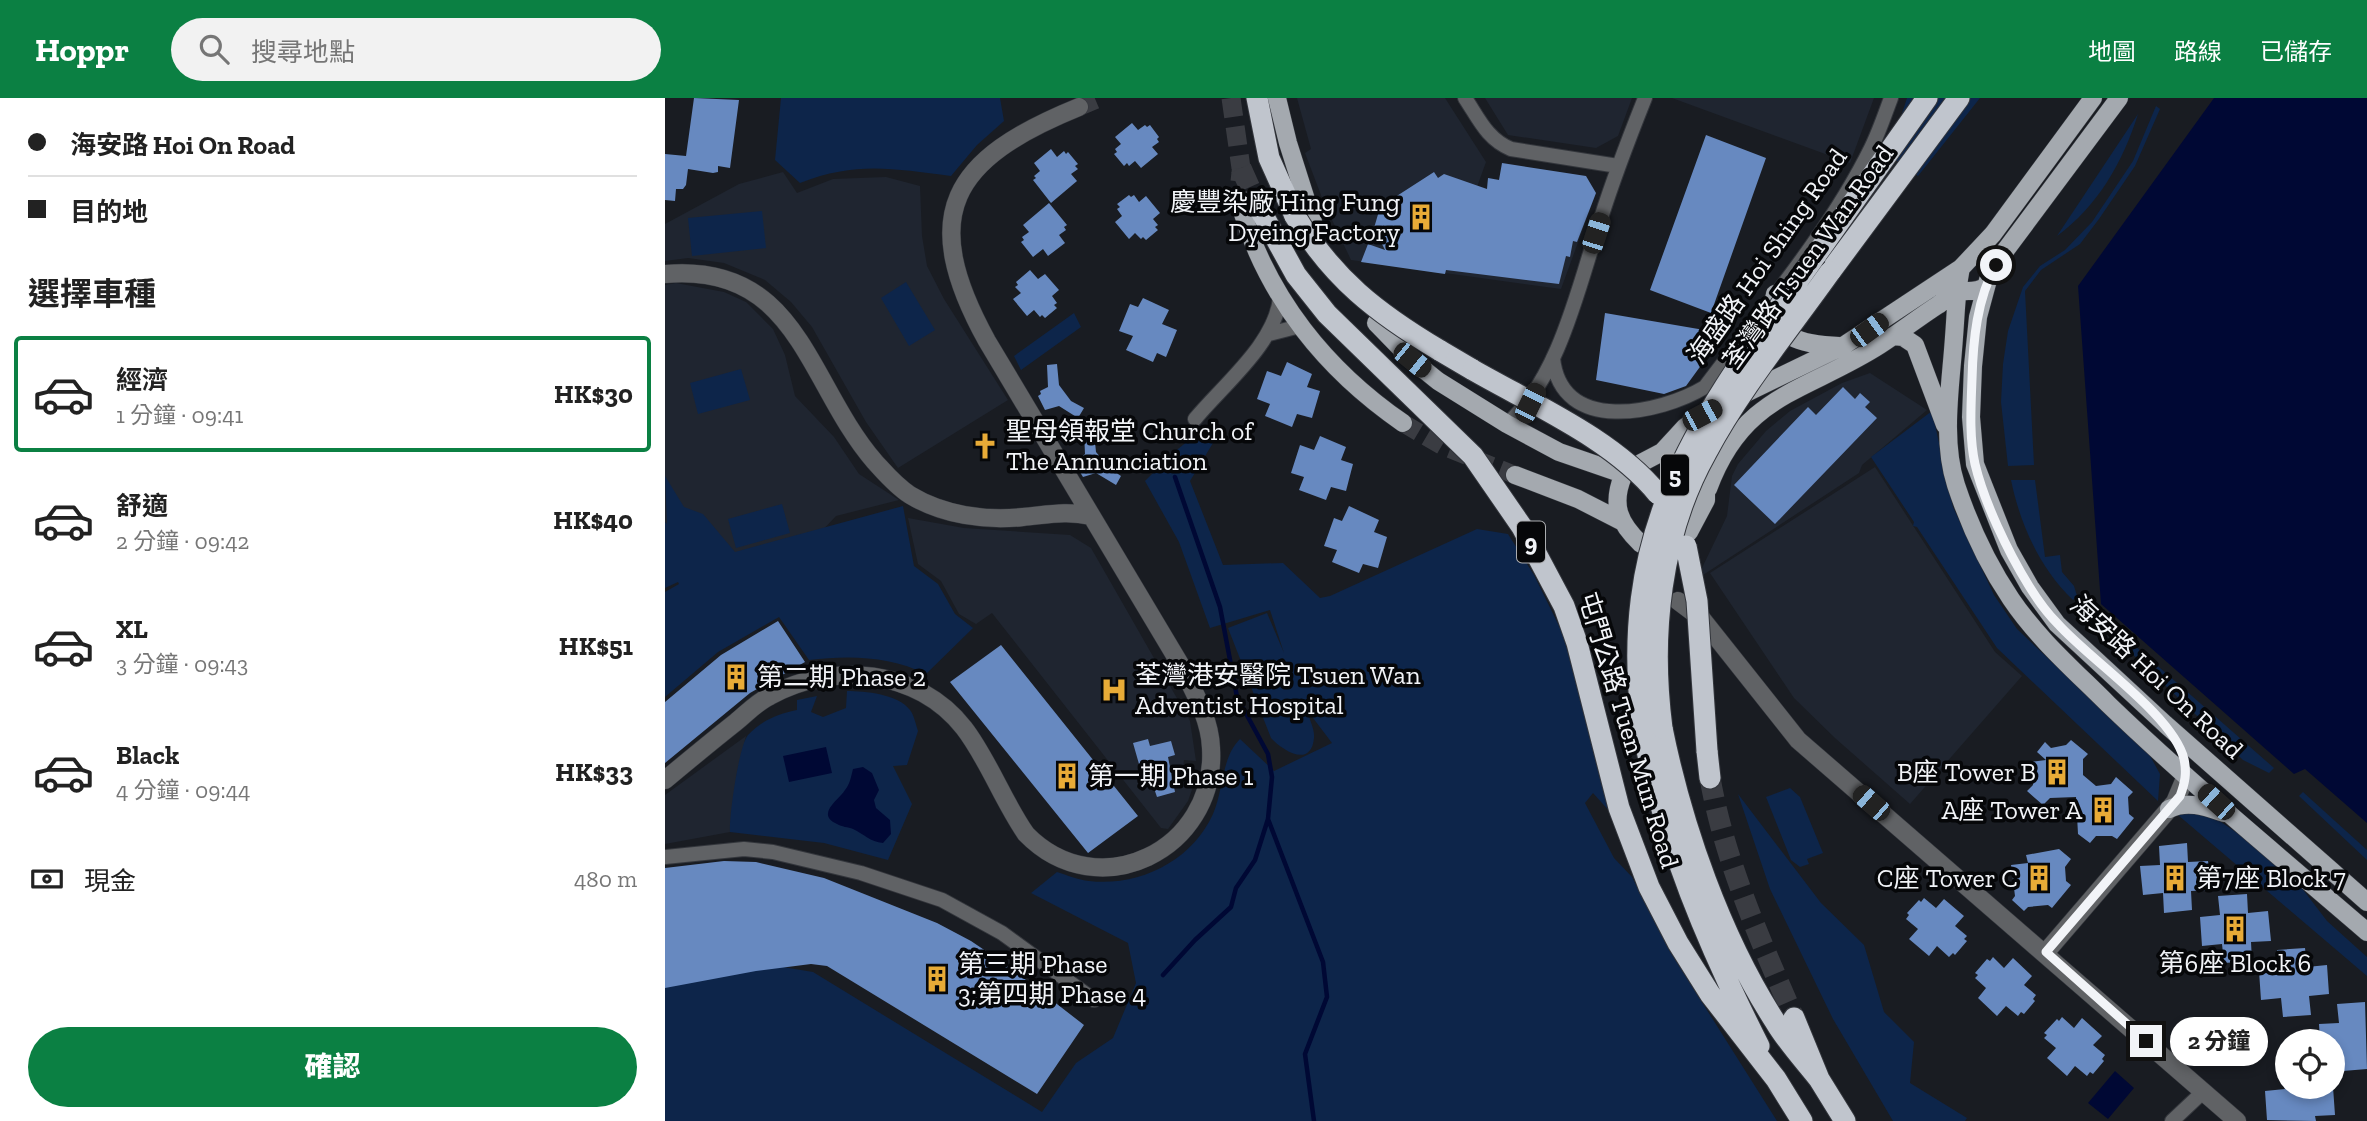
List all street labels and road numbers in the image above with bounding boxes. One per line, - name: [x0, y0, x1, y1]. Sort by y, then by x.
- street label: 荃灣路 Tsuen Wan Road: [1716, 139, 1900, 375]
- street label: 海盛路 Hoi Shing Road: [1680, 142, 1854, 370]
- road number: 5: [1661, 454, 1689, 496]
- road number: 9: [1517, 522, 1545, 562]
- street label: 屯門公路 Tuen Mun Road: [1572, 588, 1686, 872]
- street label: 海安路 Hoi On Road: [2064, 589, 2250, 765]

